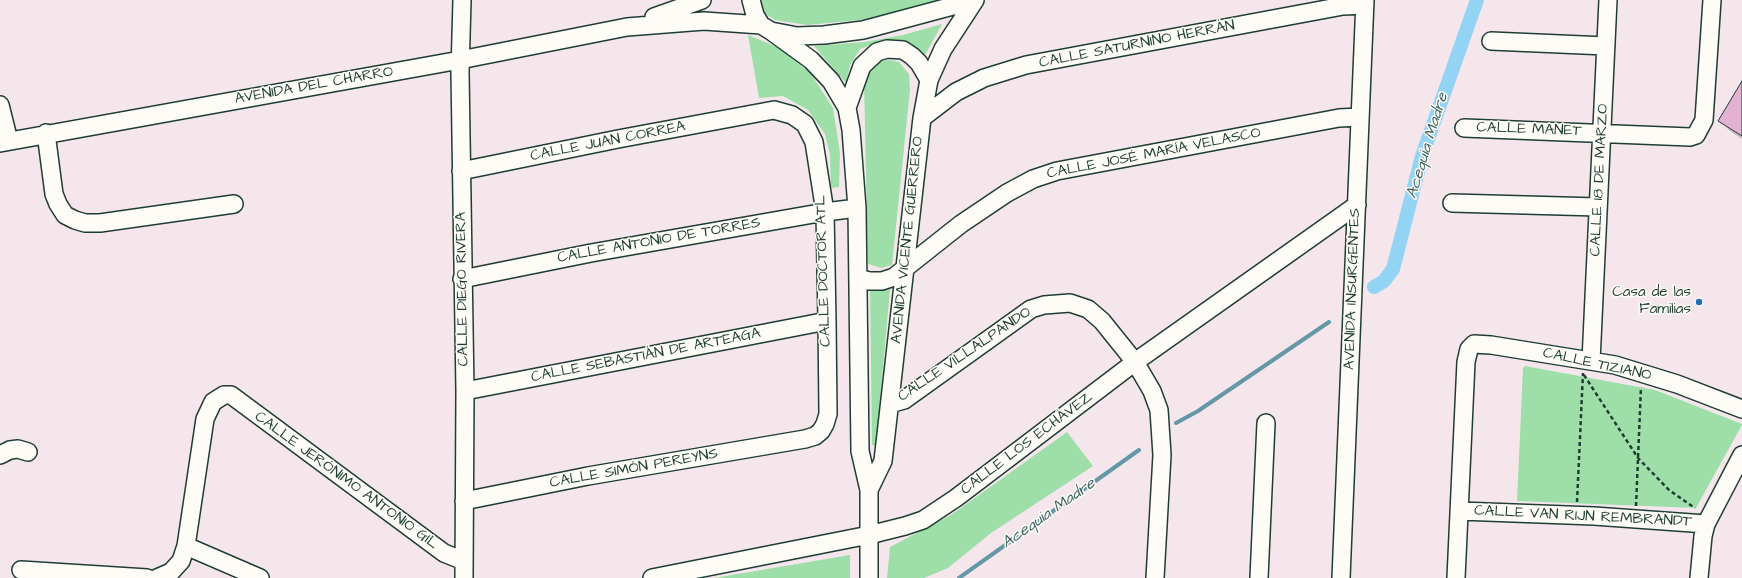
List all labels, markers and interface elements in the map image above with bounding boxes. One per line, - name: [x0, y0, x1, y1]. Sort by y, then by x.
- street label: CALLE SATURNINO HERRÁN: [1038, 17, 1236, 73]
- street label: AVENIDA DEL CHARRO: [233, 63, 395, 109]
- water label: Acequia Madre: [1403, 91, 1453, 201]
- street label: CALLE 18 DE MARZO: [1587, 103, 1613, 257]
- street label: CALLE JUAN CORREA: [529, 118, 687, 166]
- street label: CALLE MANET: [1476, 119, 1582, 141]
- street label: CALLE JOSÉ MARÍA VELASCO: [1045, 124, 1263, 184]
- street label: AVENIDA VICENTE GUERRERO: [888, 135, 928, 345]
- street label: CALLE DOCTOR ATL: [812, 195, 836, 347]
- street label: AVENIDA INSURGENTES: [1341, 208, 1365, 370]
- street label: CALLE DIEGO RIVERA: [453, 211, 473, 367]
- street label: CALLE ANTONIO DE TORRES: [556, 214, 762, 268]
- place label: Casa de las Familias: [1612, 284, 1691, 319]
- marker: Casa de las Familias: [1694, 297, 1704, 307]
- street label: CALLE VILLALPANDO: [895, 304, 1035, 406]
- street label: CALLE SEBASTIÁN DE ARTEAGA: [530, 325, 762, 387]
- street label: CALLE TIZIANO: [1541, 345, 1653, 385]
- street label: CALLE LOS ECHÁVEZ: [958, 389, 1096, 499]
- street label: CALLE JERÓNIMO ANTONIO GIL: [251, 408, 441, 554]
- street label: CALLE SIMÓN PEREYNS: [548, 445, 720, 493]
- water label: Acequia Madre: [999, 475, 1099, 553]
- street label: CALLE VAN RIJN REMBRANDT: [1474, 502, 1692, 532]

